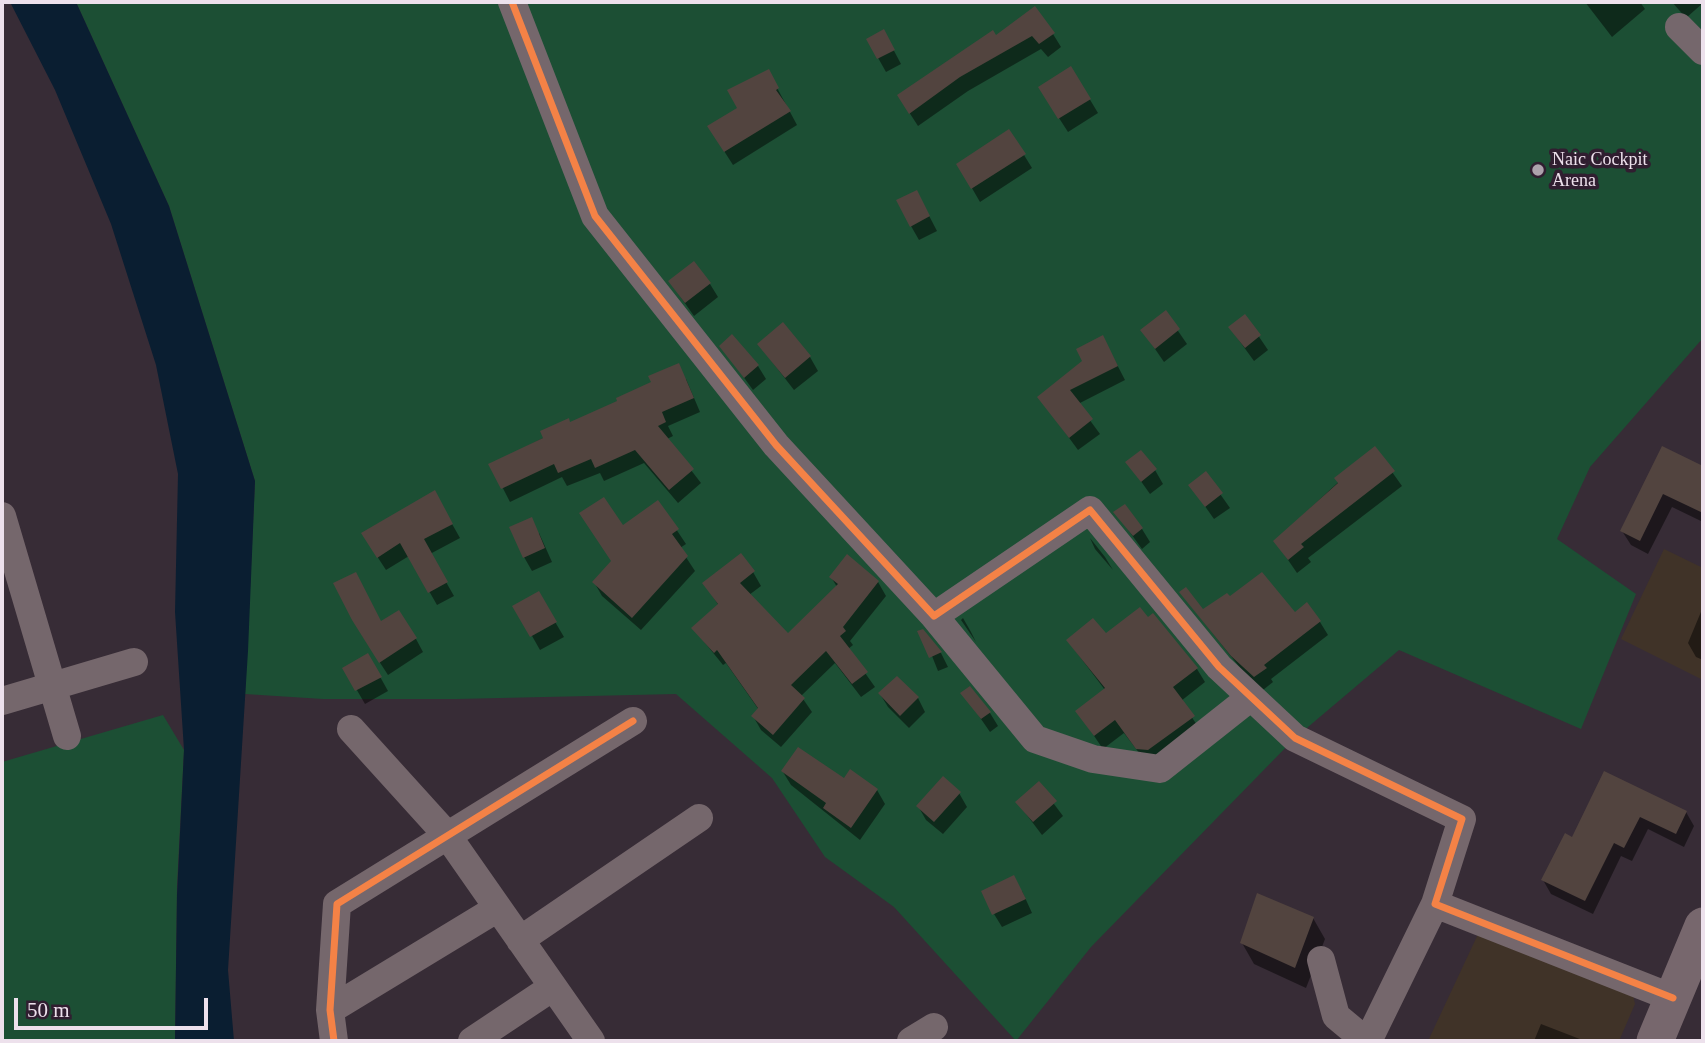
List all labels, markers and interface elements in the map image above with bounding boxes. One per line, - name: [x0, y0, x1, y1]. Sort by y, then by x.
- place label: Naic Cockpit Arena: [1552, 149, 1647, 192]
- marker: Naic Cockpit Arena: [1530, 162, 1546, 178]
- scale bar: [18, 984, 212, 1028]
- text: 50 m: [27, 998, 70, 1022]

